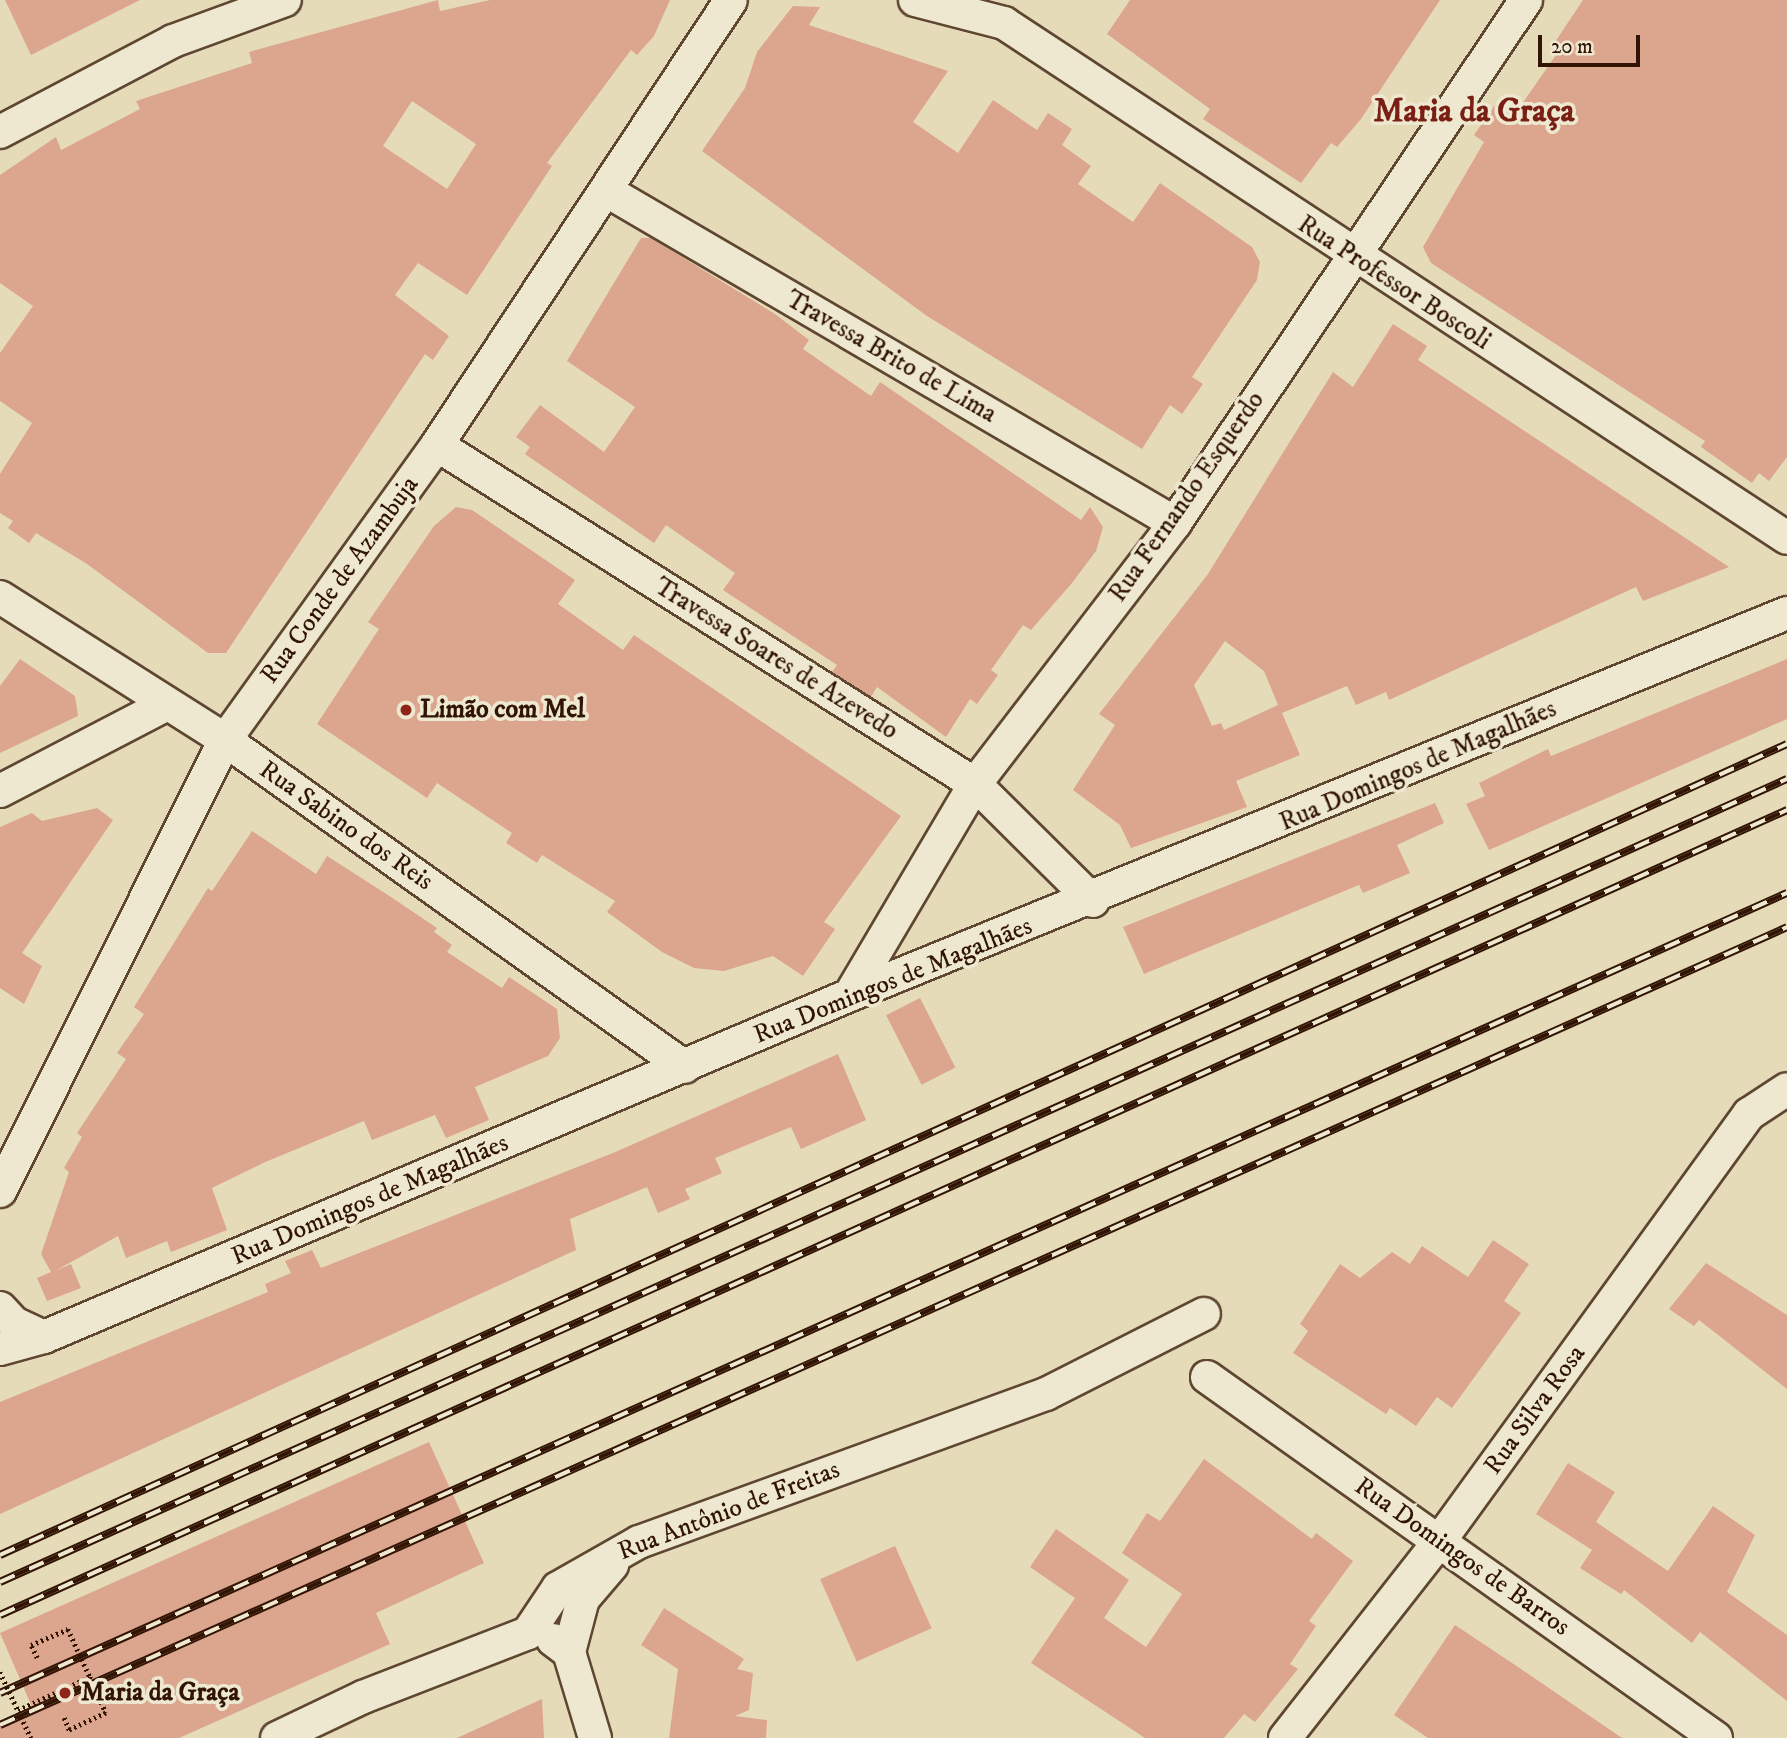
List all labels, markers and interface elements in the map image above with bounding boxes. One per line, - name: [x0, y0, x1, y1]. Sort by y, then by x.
- scale bar: [1542, 21, 1644, 65]
- text: 20 m: [1551, 34, 1593, 60]
- district label: Maria da Graça: [1373, 92, 1575, 132]
- street label: Rua Professor Boscoli: [1292, 209, 1496, 357]
- street label: Travessa Brito de Lima: [780, 284, 1002, 430]
- street label: Rua Fernando Esquerdo: [1103, 386, 1271, 608]
- street label: Rua Conde de Azambuja: [254, 470, 426, 690]
- street label: Travessa Soares de Azevedo: [648, 571, 904, 747]
- street label: Rua Domingos de Magalhães: [1275, 693, 1561, 839]
- place label: Limão com Mel: [420, 694, 585, 726]
- marker: Limão com Mel: [398, 702, 414, 718]
- street label: Rua Sabino dos Reis: [253, 754, 439, 898]
- street label: Rua Domingos de Magalhães: [749, 911, 1037, 1051]
- street label: Rua Domingos de Magalhães: [227, 1127, 513, 1273]
- street label: Rua Silva Rosa: [1478, 1339, 1592, 1481]
- street label: Rua Antônio de Freitas: [614, 1454, 844, 1568]
- street label: Rua Domingos de Barros: [1348, 1471, 1576, 1643]
- place label: Maria da Graça: [81, 1677, 240, 1709]
- marker: Maria da Graça: [55, 1683, 75, 1703]

